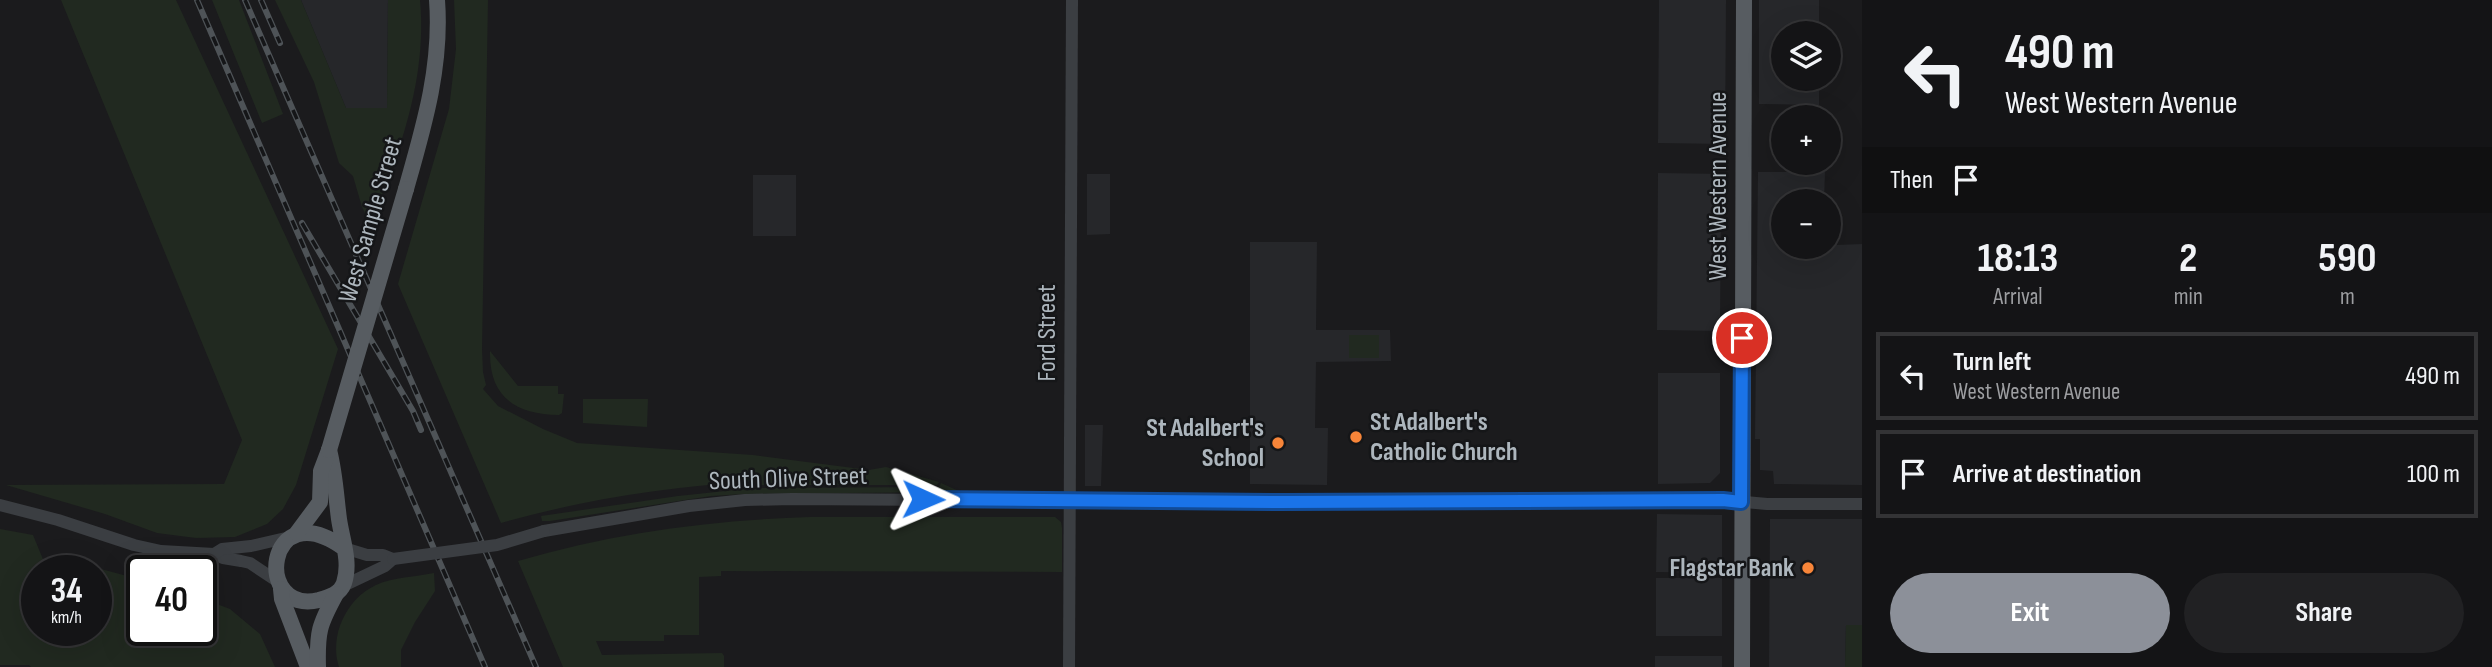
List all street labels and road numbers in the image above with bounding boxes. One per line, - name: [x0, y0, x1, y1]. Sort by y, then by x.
- street label: West Western Avenue: [1703, 91, 1734, 281]
- street label: West Sample Street: [333, 133, 410, 307]
- street label: Ford Street: [1032, 284, 1063, 382]
- street label: South Olive Street: [708, 461, 868, 497]

